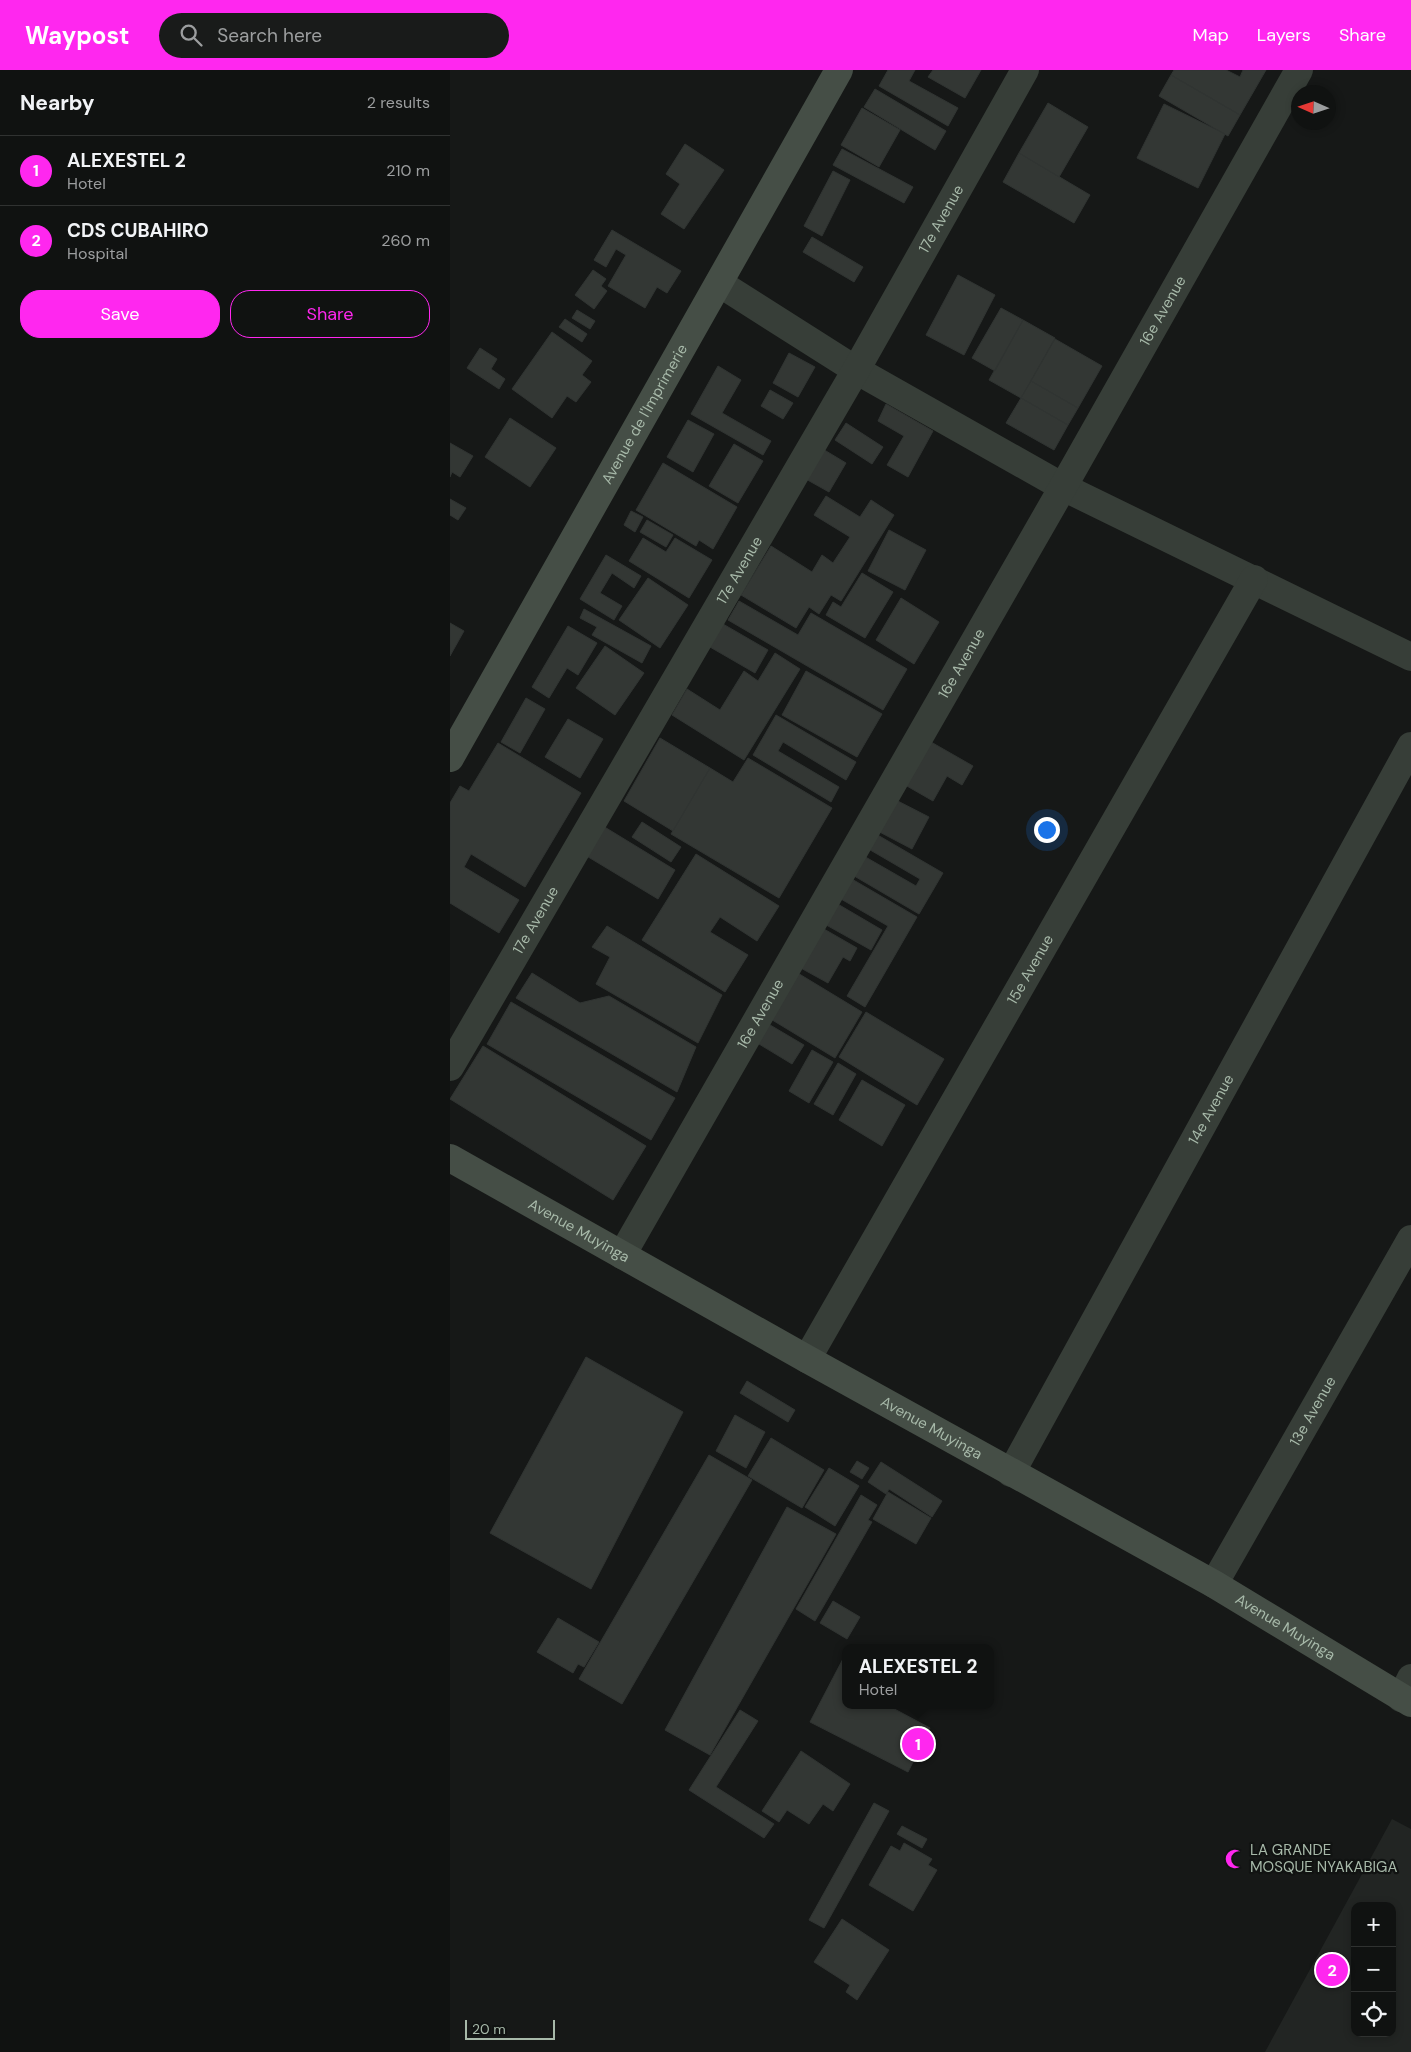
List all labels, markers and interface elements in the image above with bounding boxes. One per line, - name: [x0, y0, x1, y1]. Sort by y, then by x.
- search box: [159, 13, 509, 58]
- text: Waypost: [25, 20, 129, 51]
- icon: search: [177, 21, 205, 49]
- text: Search here: [217, 23, 322, 48]
- text: Map: [1193, 23, 1229, 47]
- text: Layers: [1257, 23, 1311, 47]
- text: Share: [1339, 23, 1386, 47]
- north arrow: [1291, 85, 1336, 130]
- text: Nearby: [20, 89, 94, 117]
- text: 2 results: [367, 92, 430, 113]
- text: ALEXESTEL 2: [67, 148, 186, 173]
- text: 1: [33, 160, 39, 181]
- text: 210 m: [386, 160, 430, 181]
- text: Hotel: [67, 173, 106, 194]
- street label: 17e Avenue: [914, 181, 968, 257]
- text: CDS CUBAHIRO: [67, 218, 209, 243]
- text: 2: [31, 230, 41, 251]
- text: 260 m: [381, 230, 430, 251]
- text: Hospital: [67, 243, 128, 264]
- street label: 16e Avenue: [1135, 272, 1191, 350]
- button: Save: [20, 290, 220, 338]
- button: Share: [230, 290, 430, 338]
- street label: Avenue de l'Imprimerie: [597, 341, 692, 488]
- street label: 17e Avenue: [712, 533, 767, 608]
- street label: 16e Avenue: [934, 625, 990, 702]
- your location: [1034, 817, 1060, 843]
- street label: 17e Avenue: [508, 882, 563, 958]
- street label: 15e Avenue: [1002, 931, 1058, 1008]
- street label: 16e Avenue: [732, 975, 788, 1053]
- street label: 14e Avenue: [1184, 1071, 1238, 1148]
- street label: Avenue Muyinga: [525, 1194, 633, 1267]
- street label: 13e Avenue: [1285, 1373, 1340, 1450]
- street label: Avenue Muyinga: [877, 1392, 986, 1464]
- street label: Avenue Muyinga: [1232, 1589, 1339, 1665]
- popup: [842, 1644, 994, 1709]
- text: ALEXESTEL 2: [859, 1654, 977, 1679]
- text: Hotel: [859, 1679, 897, 1700]
- pin: 1: [902, 1725, 934, 1763]
- place label: LA GRANDE MOSQUE NYAKABIGA: [1250, 1840, 1397, 1877]
- mosque icon: LA GRANDE MOSQUE NYAKABIGA: [1224, 1848, 1246, 1870]
- map controls: [1351, 1902, 1396, 2037]
- button: +: [1351, 1902, 1396, 1947]
- button: −: [1351, 1947, 1396, 1992]
- pin: 2: [1316, 1951, 1348, 1989]
- button: locate: [1351, 1992, 1396, 2037]
- scale bar: [465, 2017, 555, 2040]
- text: 20 m: [472, 2020, 506, 2038]

